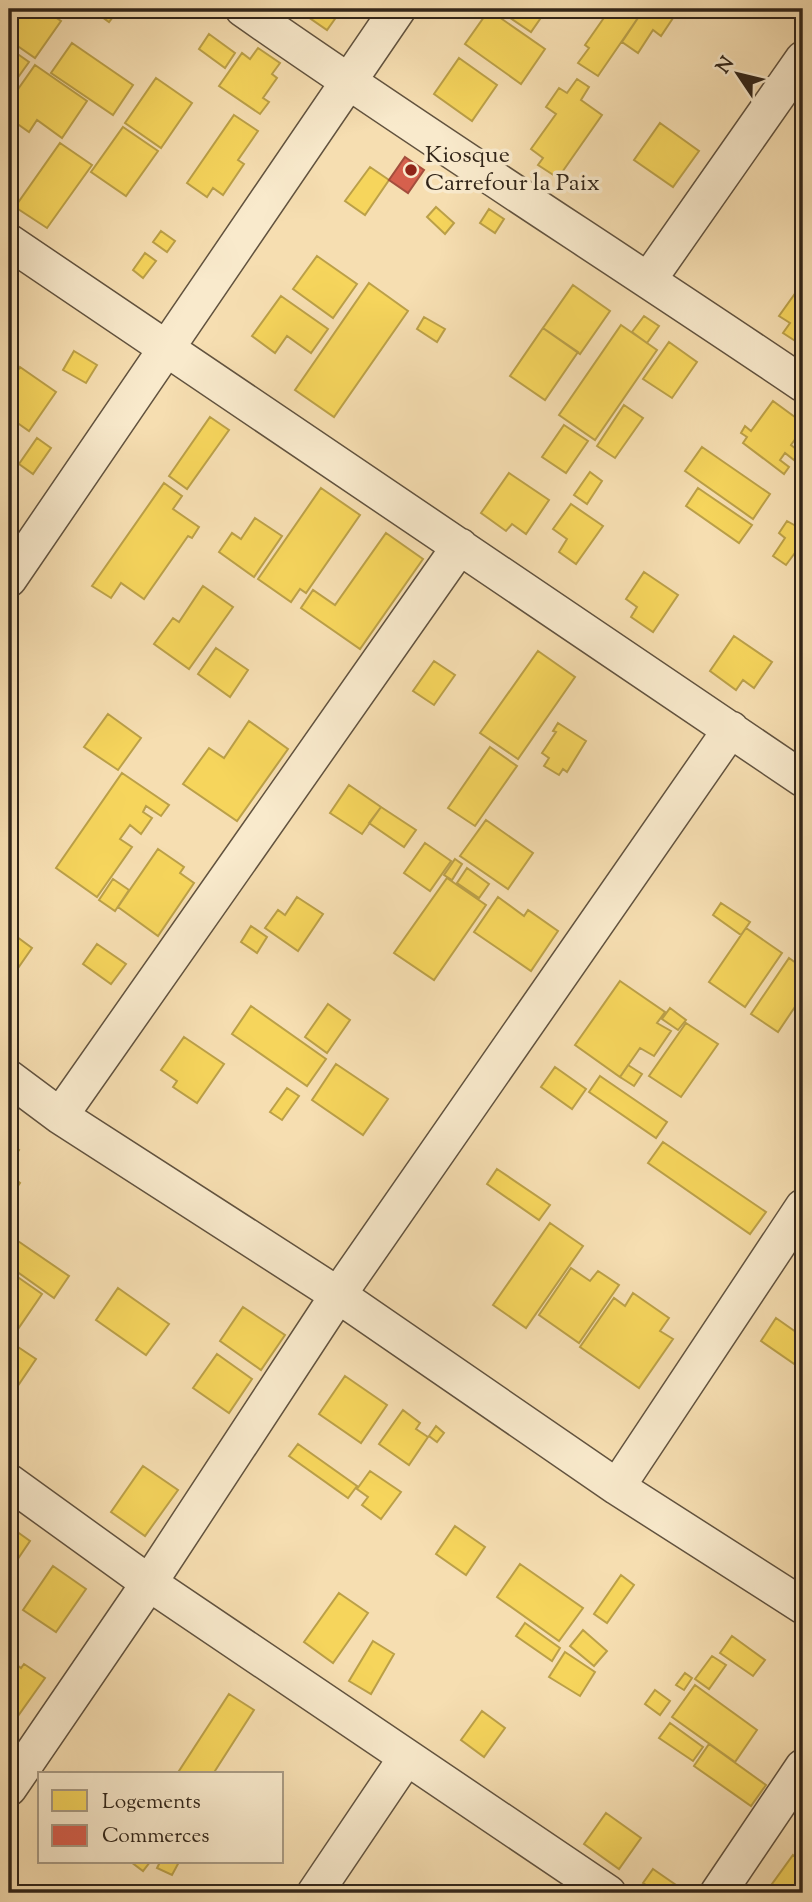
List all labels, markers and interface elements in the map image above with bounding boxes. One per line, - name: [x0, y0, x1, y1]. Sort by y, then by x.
- north arrow: [704, 38, 774, 108]
- text: N: [711, 52, 742, 80]
- place label: Kiosque Carrefour la Paix: [425, 139, 600, 201]
- marker: Kiosque Carrefour la Paix: [403, 162, 419, 178]
- legend: [38, 1772, 284, 1864]
- text: Logements: [102, 1788, 201, 1818]
- text: Commerces: [102, 1822, 210, 1852]

